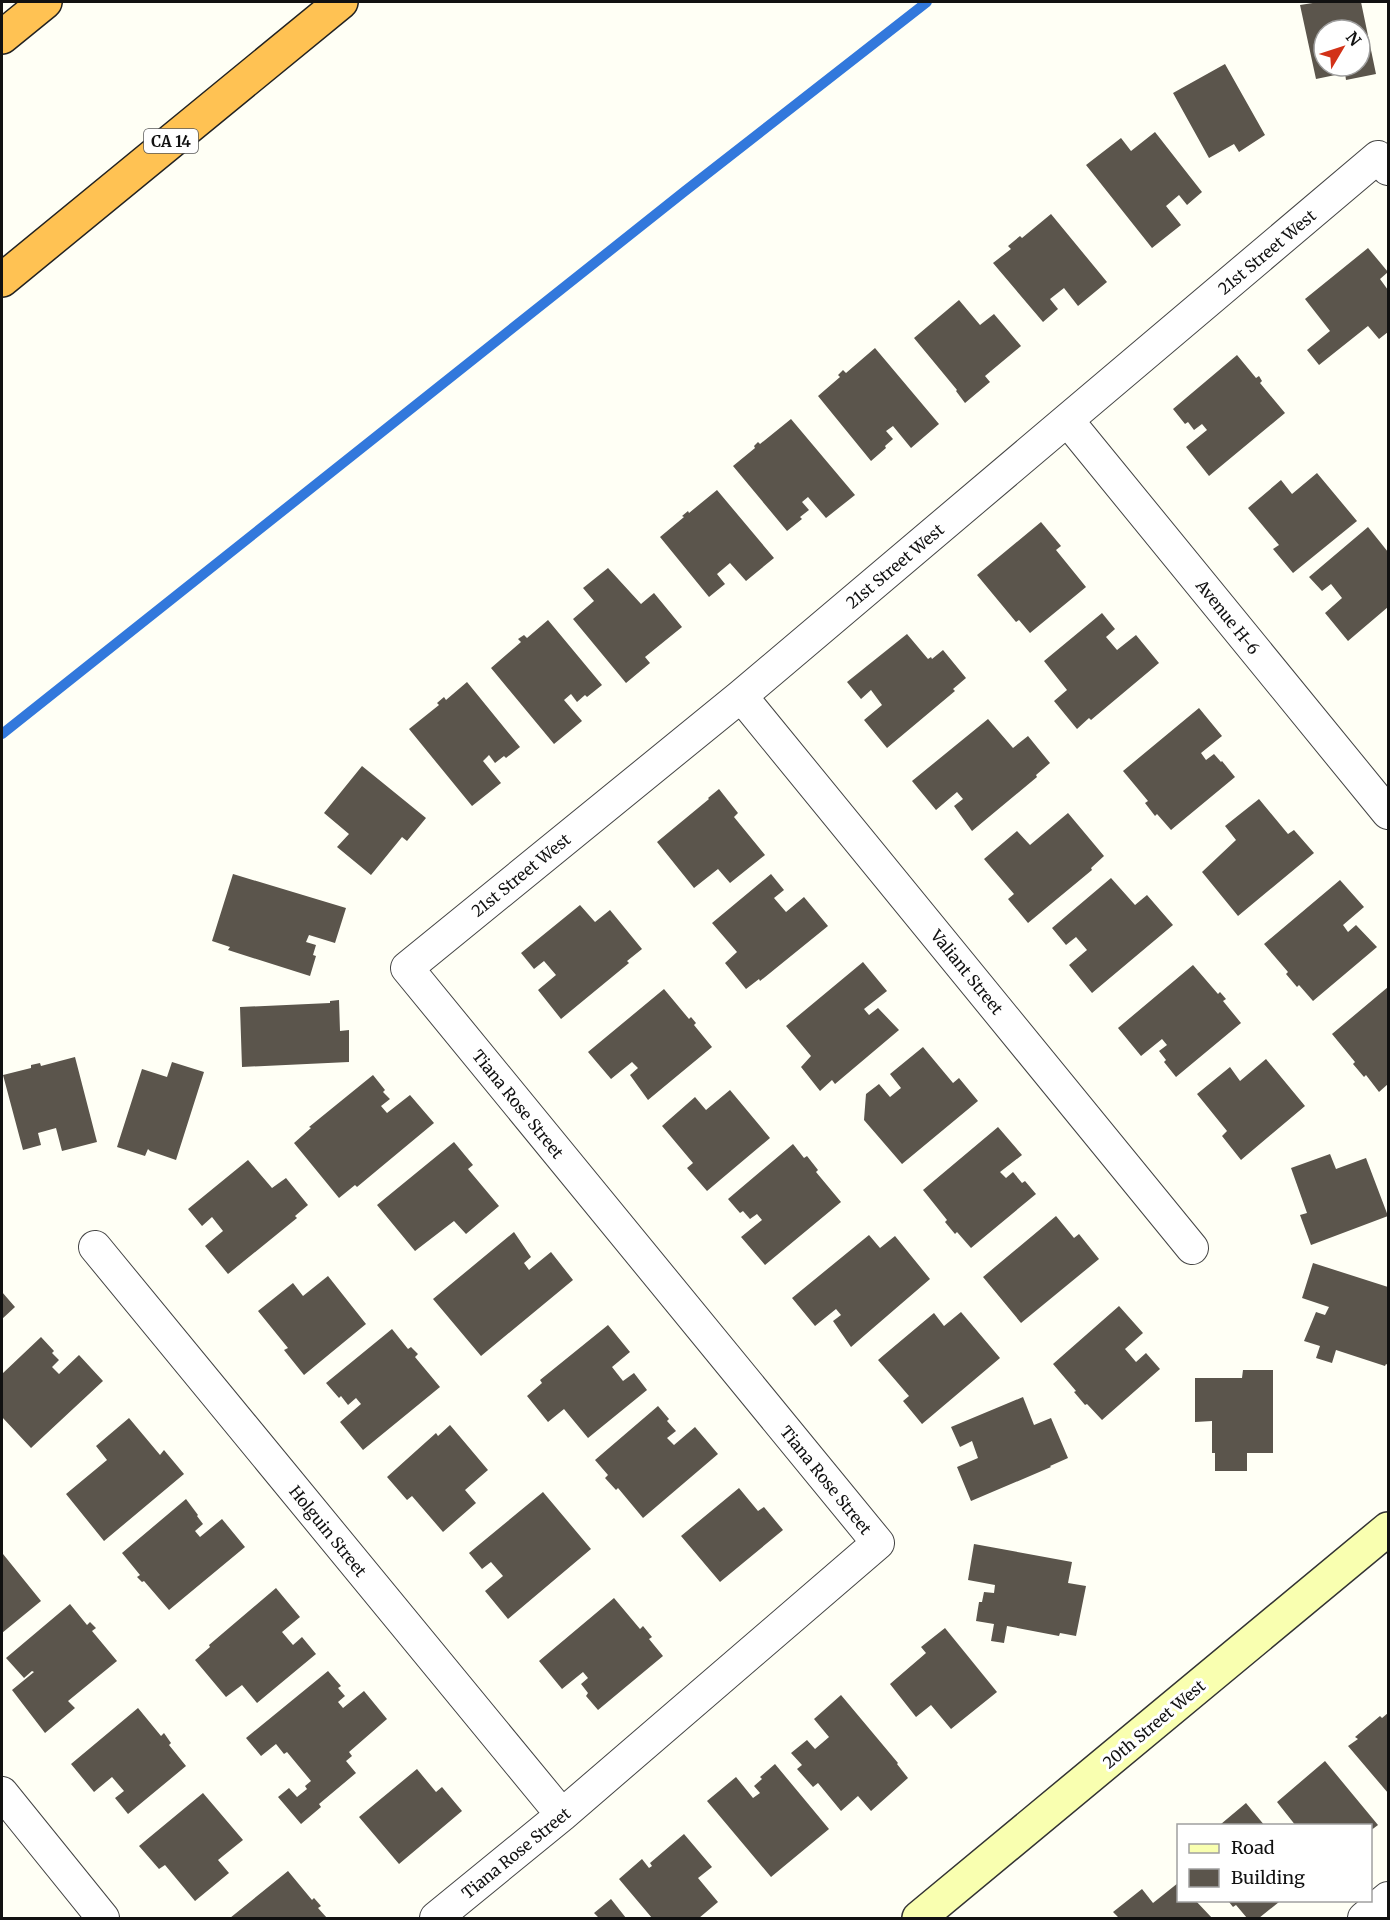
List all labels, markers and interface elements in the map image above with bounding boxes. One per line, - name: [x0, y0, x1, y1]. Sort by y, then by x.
- north arrow: [1312, 18, 1372, 78]
- text: N: [1342, 27, 1366, 50]
- road number: CA 14: [144, 129, 198, 153]
- street label: 21st Street West: [1214, 205, 1321, 299]
- street label: 21st Street West: [842, 519, 949, 613]
- street label: Avenue H-6: [1191, 575, 1264, 659]
- street label: 21st Street West: [468, 829, 575, 921]
- street label: Valiant Street: [926, 925, 1008, 1019]
- street label: Tiana Rose Street: [468, 1046, 568, 1163]
- street label: Tiana Rose Street: [776, 1422, 876, 1539]
- street label: Holguin Street: [285, 1481, 371, 1581]
- street label: 20th Street West: [1099, 1675, 1210, 1773]
- street label: Tiana Rose Street: [458, 1803, 575, 1903]
- legend: [1177, 1824, 1372, 1902]
- text: Road: [1231, 1836, 1275, 1859]
- text: Building: [1231, 1866, 1305, 1889]

